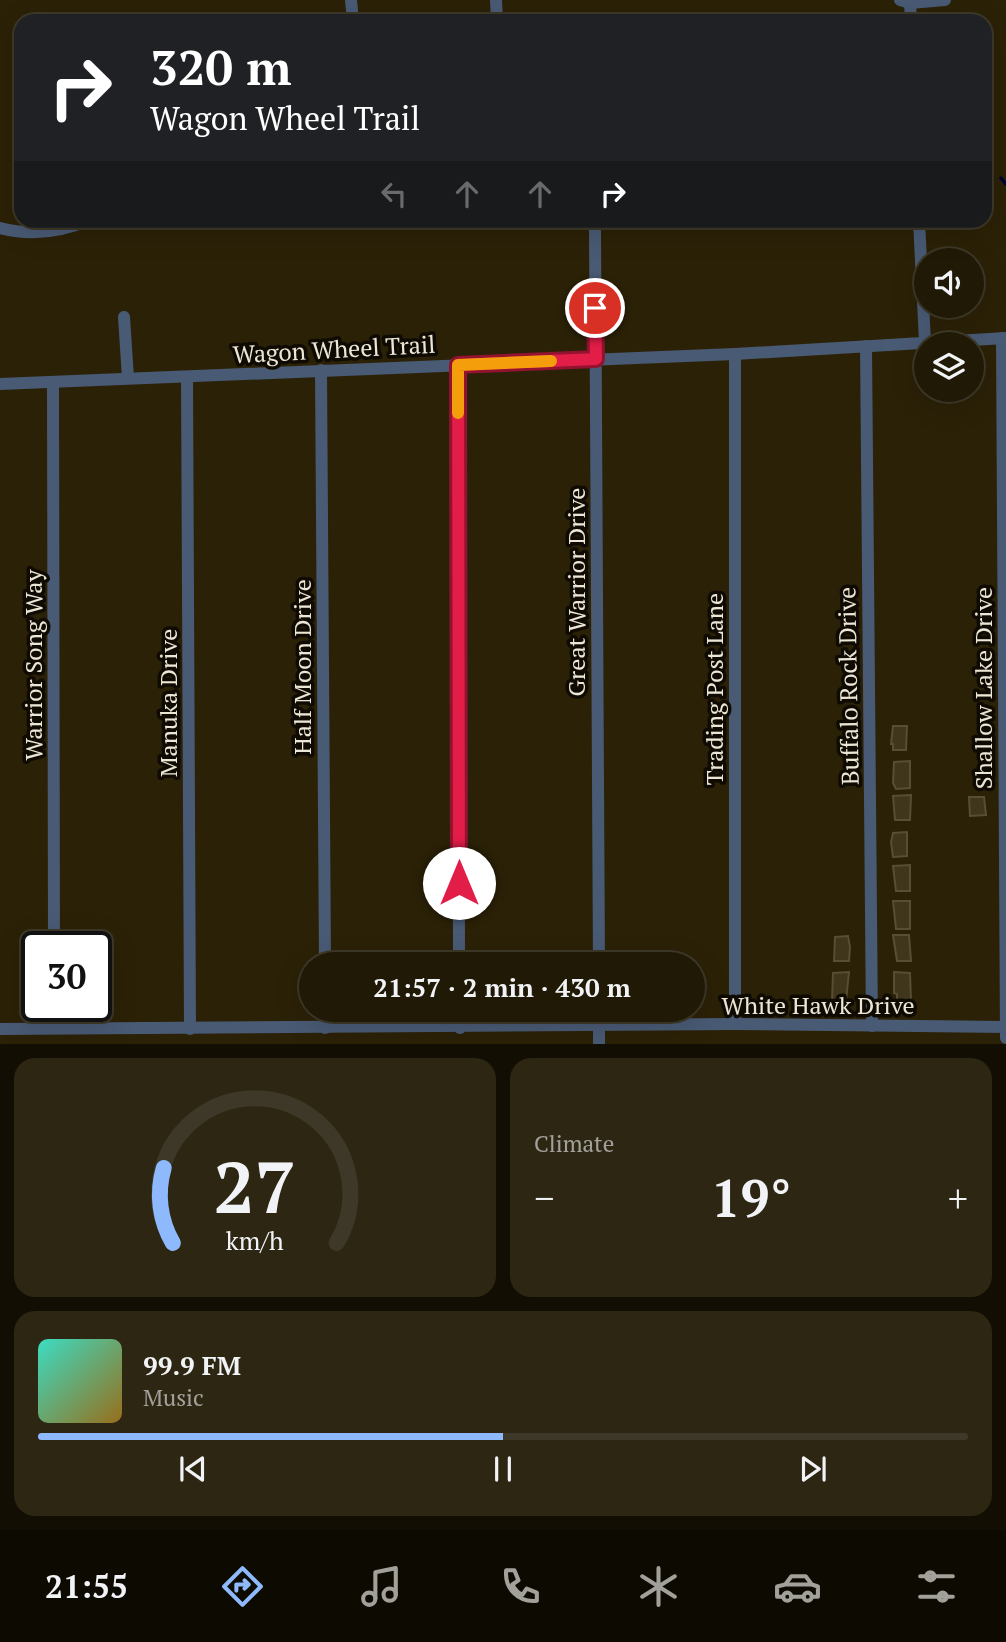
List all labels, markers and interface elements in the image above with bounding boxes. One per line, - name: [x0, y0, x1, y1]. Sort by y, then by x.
- text: 320 m: [150, 34, 292, 99]
- icon: right: [35, 42, 126, 133]
- text: Wagon Wheel Trail: [150, 97, 420, 139]
- icon: left: [375, 175, 413, 213]
- icon: ahead: [448, 175, 486, 213]
- icon: ahead: [521, 175, 559, 213]
- icon: right: [594, 175, 632, 213]
- map controls: [914, 248, 984, 402]
- button: sound: [914, 248, 984, 318]
- pin: [565, 278, 625, 338]
- icon: arrive: [576, 289, 614, 327]
- street label: Wagon Wheel Trail: [232, 328, 436, 370]
- button: layers: [914, 332, 984, 402]
- street label: Great Warrior Drive: [560, 488, 592, 696]
- street label: Warrior Song Way: [17, 569, 49, 760]
- street label: Half Moon Drive: [286, 579, 318, 755]
- street label: Buffalo Rock Drive: [830, 587, 866, 785]
- street label: Shallow Lake Drive: [967, 587, 999, 789]
- street label: Trading Post Lane: [698, 593, 730, 785]
- street label: Manuka Drive: [152, 629, 184, 777]
- position arrow: [422, 846, 496, 920]
- speed limit sign: 30: [21, 931, 112, 1022]
- text: 21:57 · 2 min · 430 m: [373, 970, 631, 1004]
- street label: White Hawk Drive: [721, 989, 915, 1021]
- text: Climate: [534, 1128, 614, 1159]
- text: 27: [214, 1138, 296, 1235]
- text: 19°: [711, 1163, 791, 1232]
- text: −: [534, 1173, 554, 1223]
- text: +: [948, 1173, 968, 1223]
- text: km/h: [226, 1224, 284, 1257]
- text: 99.9 FM: [143, 1348, 241, 1382]
- text: Music: [143, 1382, 204, 1413]
- icon: previous: [174, 1450, 212, 1488]
- icon: pause: [484, 1450, 522, 1488]
- icon: next: [794, 1450, 832, 1488]
- icon: directions: [218, 1562, 267, 1611]
- icon: music: [357, 1562, 406, 1611]
- icon: phone: [496, 1562, 545, 1611]
- icon: climate: [634, 1562, 683, 1611]
- icon: car: [773, 1562, 822, 1611]
- icon: filters: [912, 1562, 961, 1611]
- text: 21:55: [45, 1565, 128, 1607]

